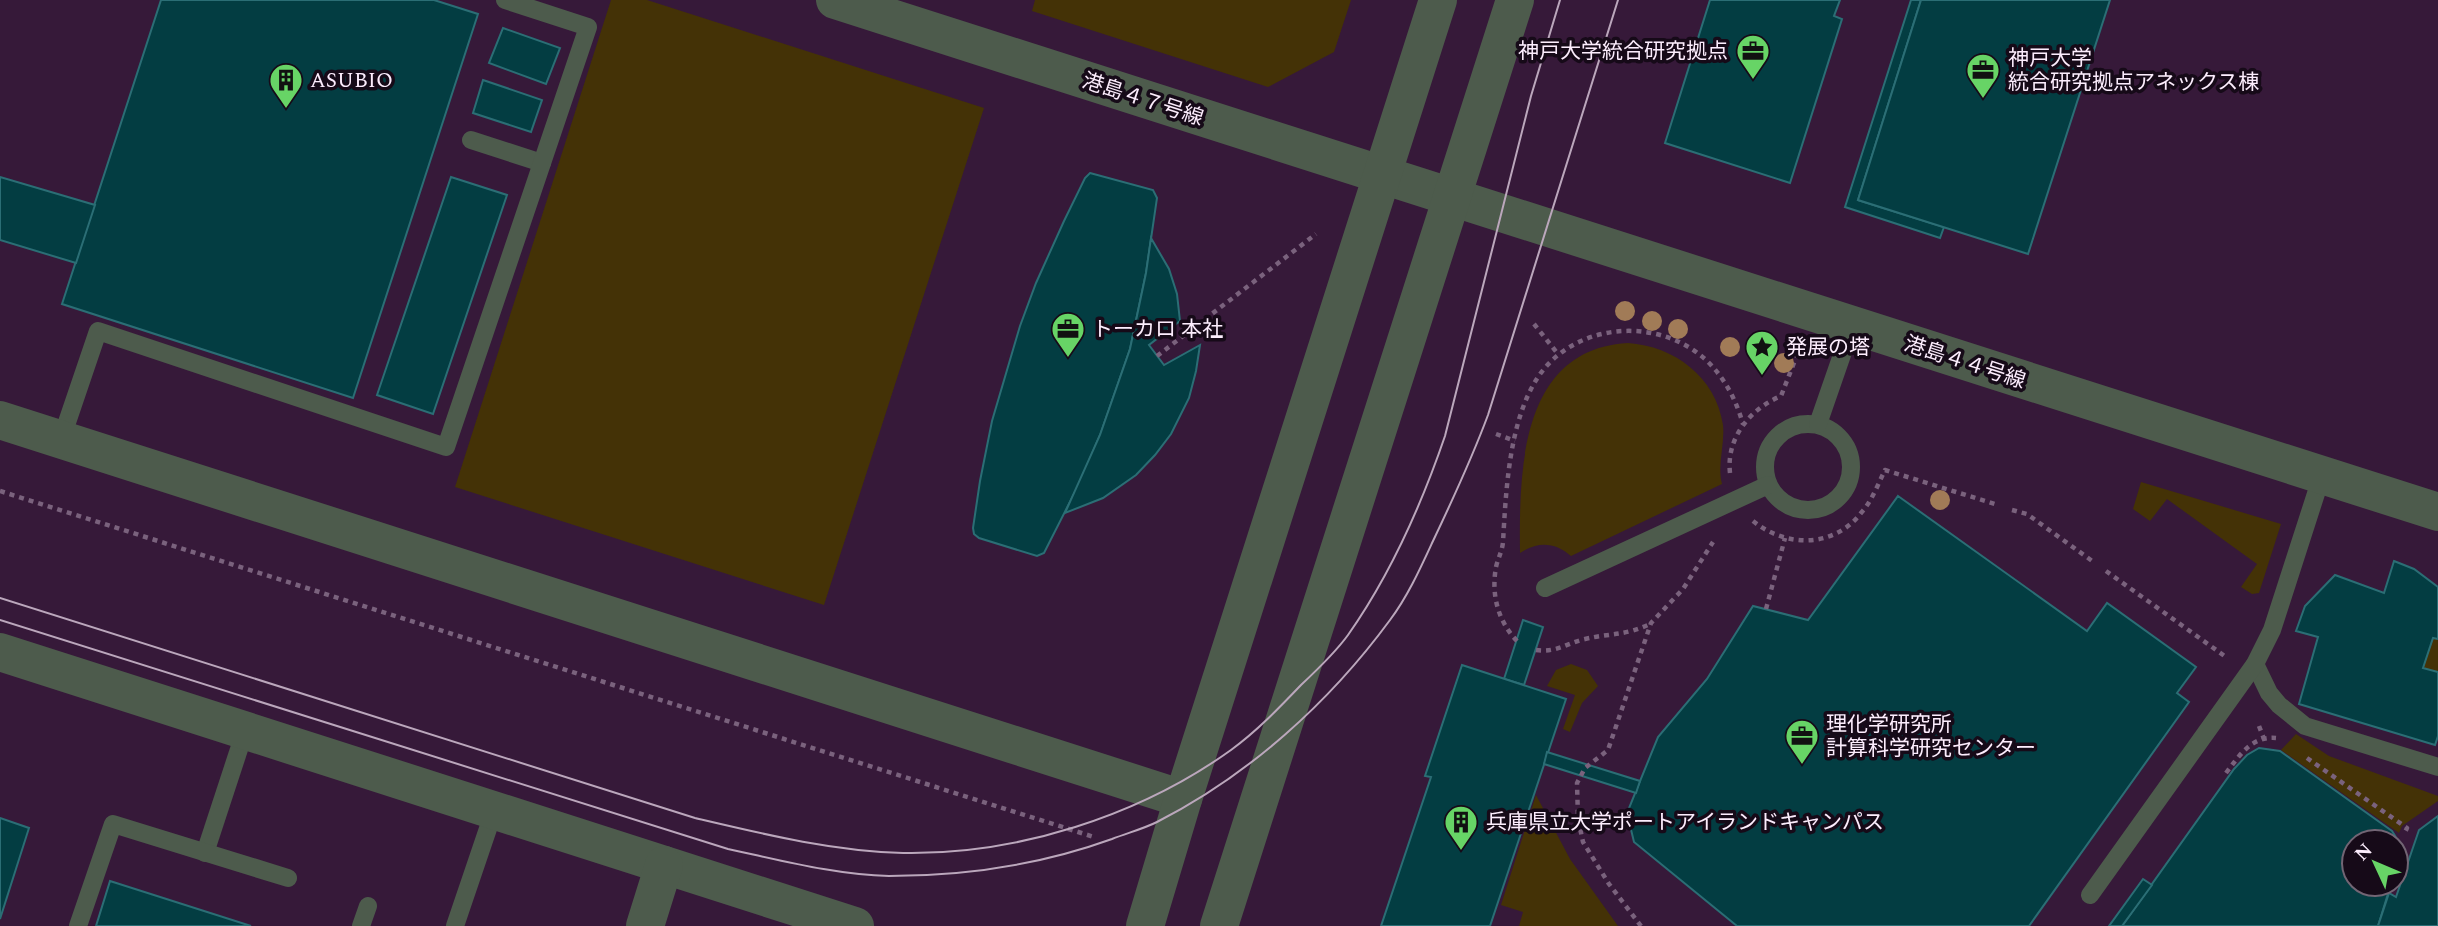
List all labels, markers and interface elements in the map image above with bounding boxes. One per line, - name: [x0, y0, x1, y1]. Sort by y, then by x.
- office icon: 神戸大学統合研究拠点: [1734, 32, 1772, 81]
- place label: 神戸大学統合研究拠点: [1518, 36, 1728, 68]
- place label: 神戸大学 統合研究拠点アネックス棟: [2008, 43, 2259, 99]
- office icon: 神戸大学 統合研究拠点アネックス棟: [1964, 51, 2002, 100]
- building icon: ASUBIO: [267, 61, 305, 110]
- place label: ASUBIO: [310, 65, 393, 97]
- street label: 港島４７号線: [1078, 65, 1208, 135]
- office icon: トーカロ 本社: [1049, 310, 1087, 359]
- place label: トーカロ 本社: [1092, 314, 1223, 346]
- place icon: 発展の塔: [1743, 328, 1781, 377]
- street label: 港島４４号線: [1900, 328, 2030, 398]
- place label: 発展の塔: [1786, 332, 1870, 364]
- place label: 理化学研究所 計算科学研究センター: [1826, 709, 2036, 765]
- office icon: 理化学研究所 計算科学研究センター: [1783, 717, 1821, 766]
- building icon: 兵庫県立大学ポートアイランドキャンパス: [1442, 803, 1480, 852]
- place label: 兵庫県立大学ポートアイランドキャンパス: [1486, 807, 1884, 839]
- north arrow: [2340, 828, 2410, 898]
- text: N: [2348, 837, 2380, 868]

